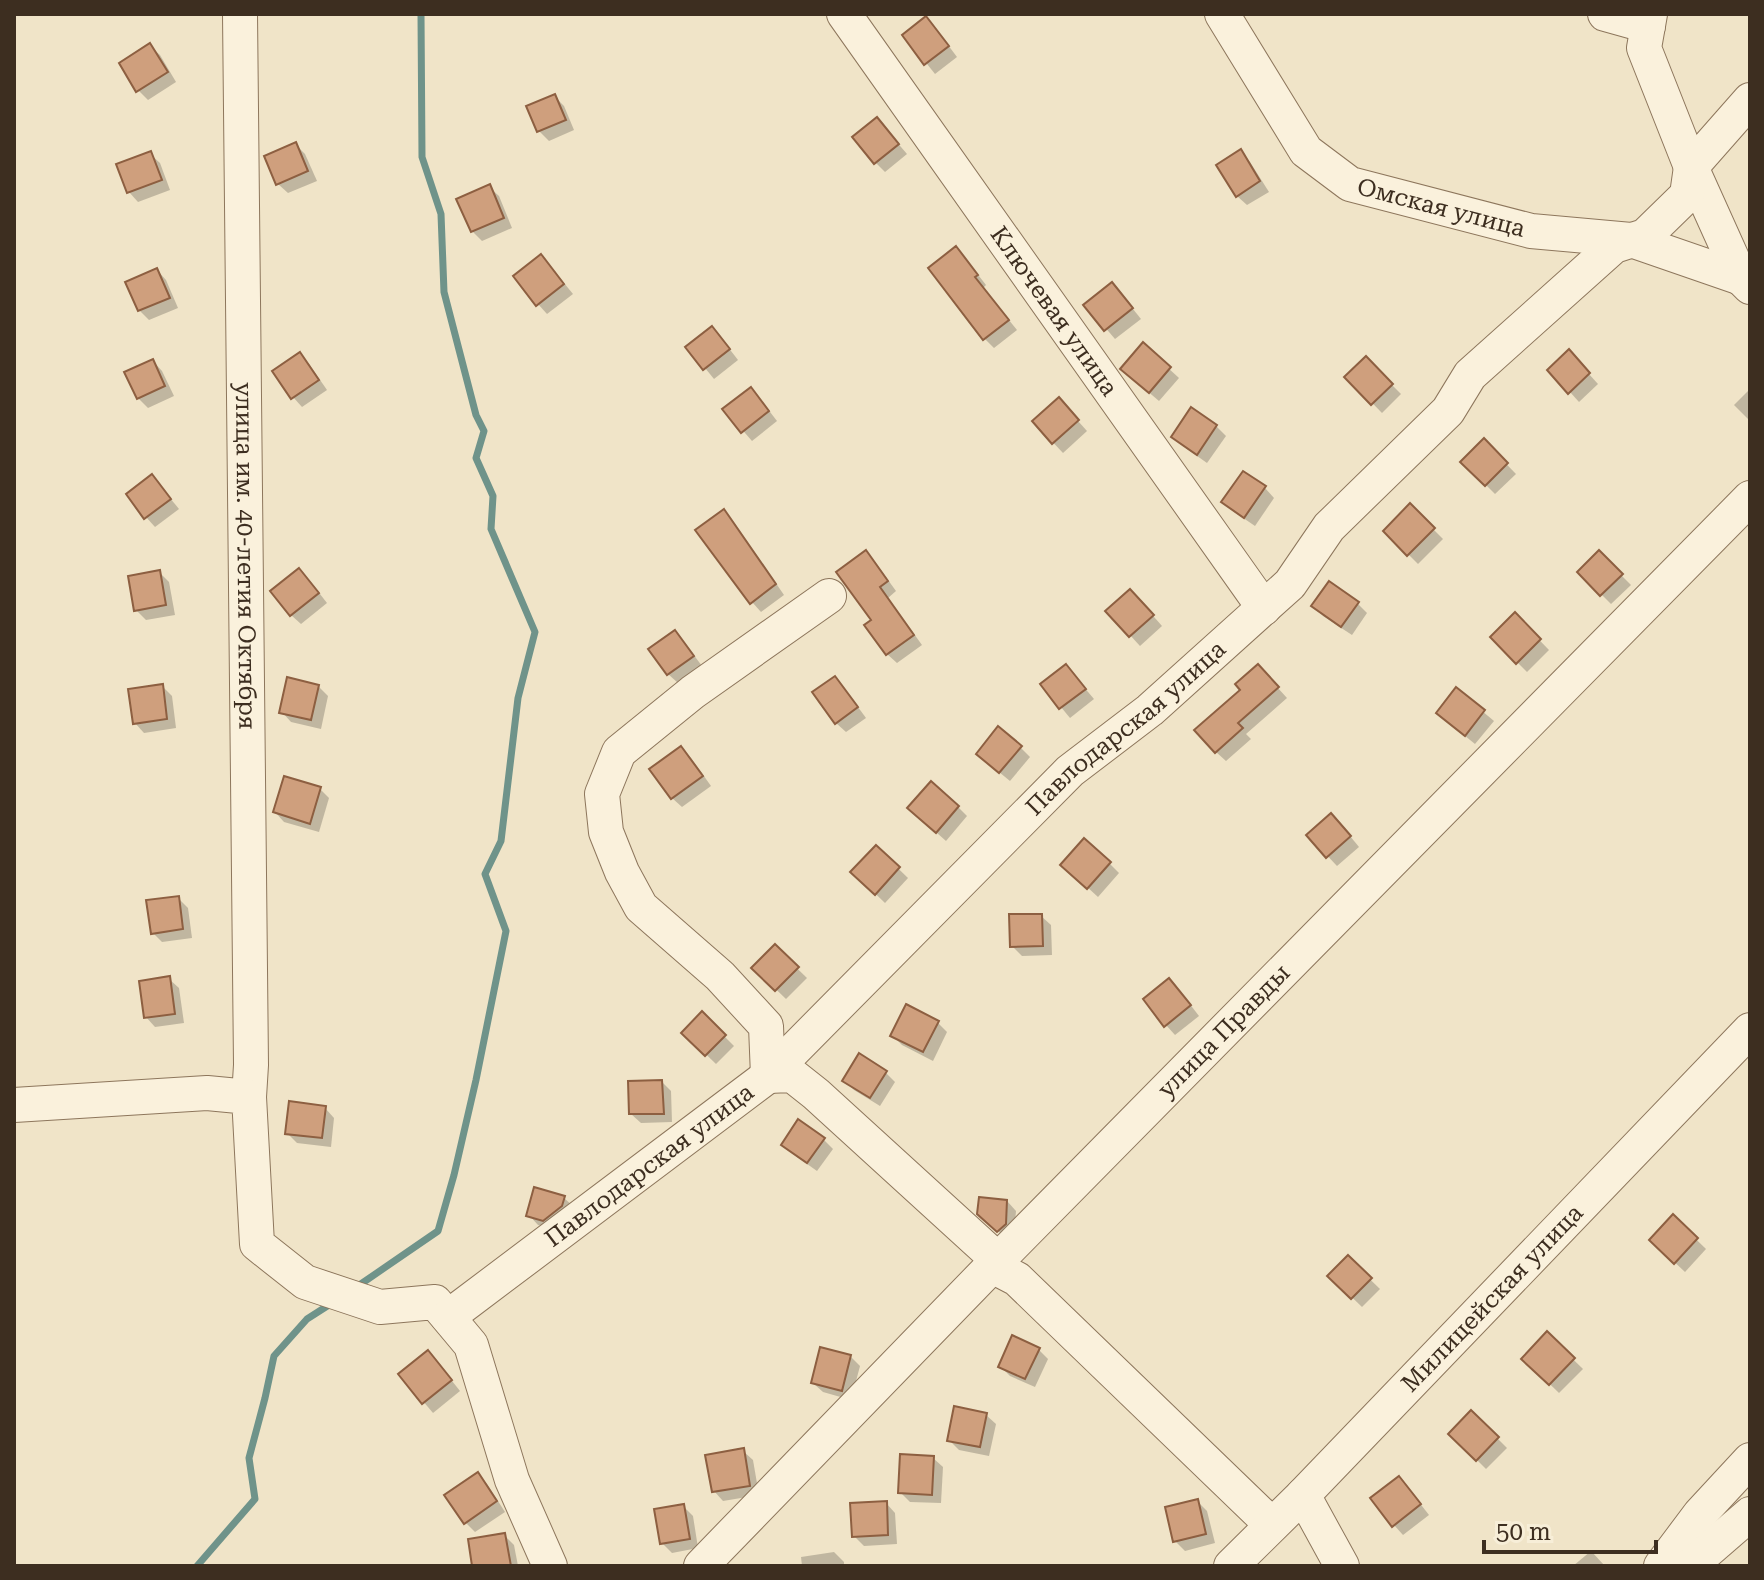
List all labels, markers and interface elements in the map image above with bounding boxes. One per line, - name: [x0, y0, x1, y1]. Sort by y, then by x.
- street label: Омская улица: [1354, 172, 1528, 243]
- street label: Ключевая улица: [985, 221, 1124, 401]
- street label: улица им. 40-летия Октября: [230, 382, 261, 730]
- street label: Павлодарская улица: [1020, 635, 1231, 821]
- street label: улица Правды: [1152, 959, 1296, 1104]
- street label: Павлодарская улица: [540, 1078, 759, 1253]
- street label: Милицейская улица: [1396, 1199, 1589, 1398]
- scale bar: [1484, 1504, 1656, 1554]
- text: 50 m: [1496, 1518, 1551, 1546]

